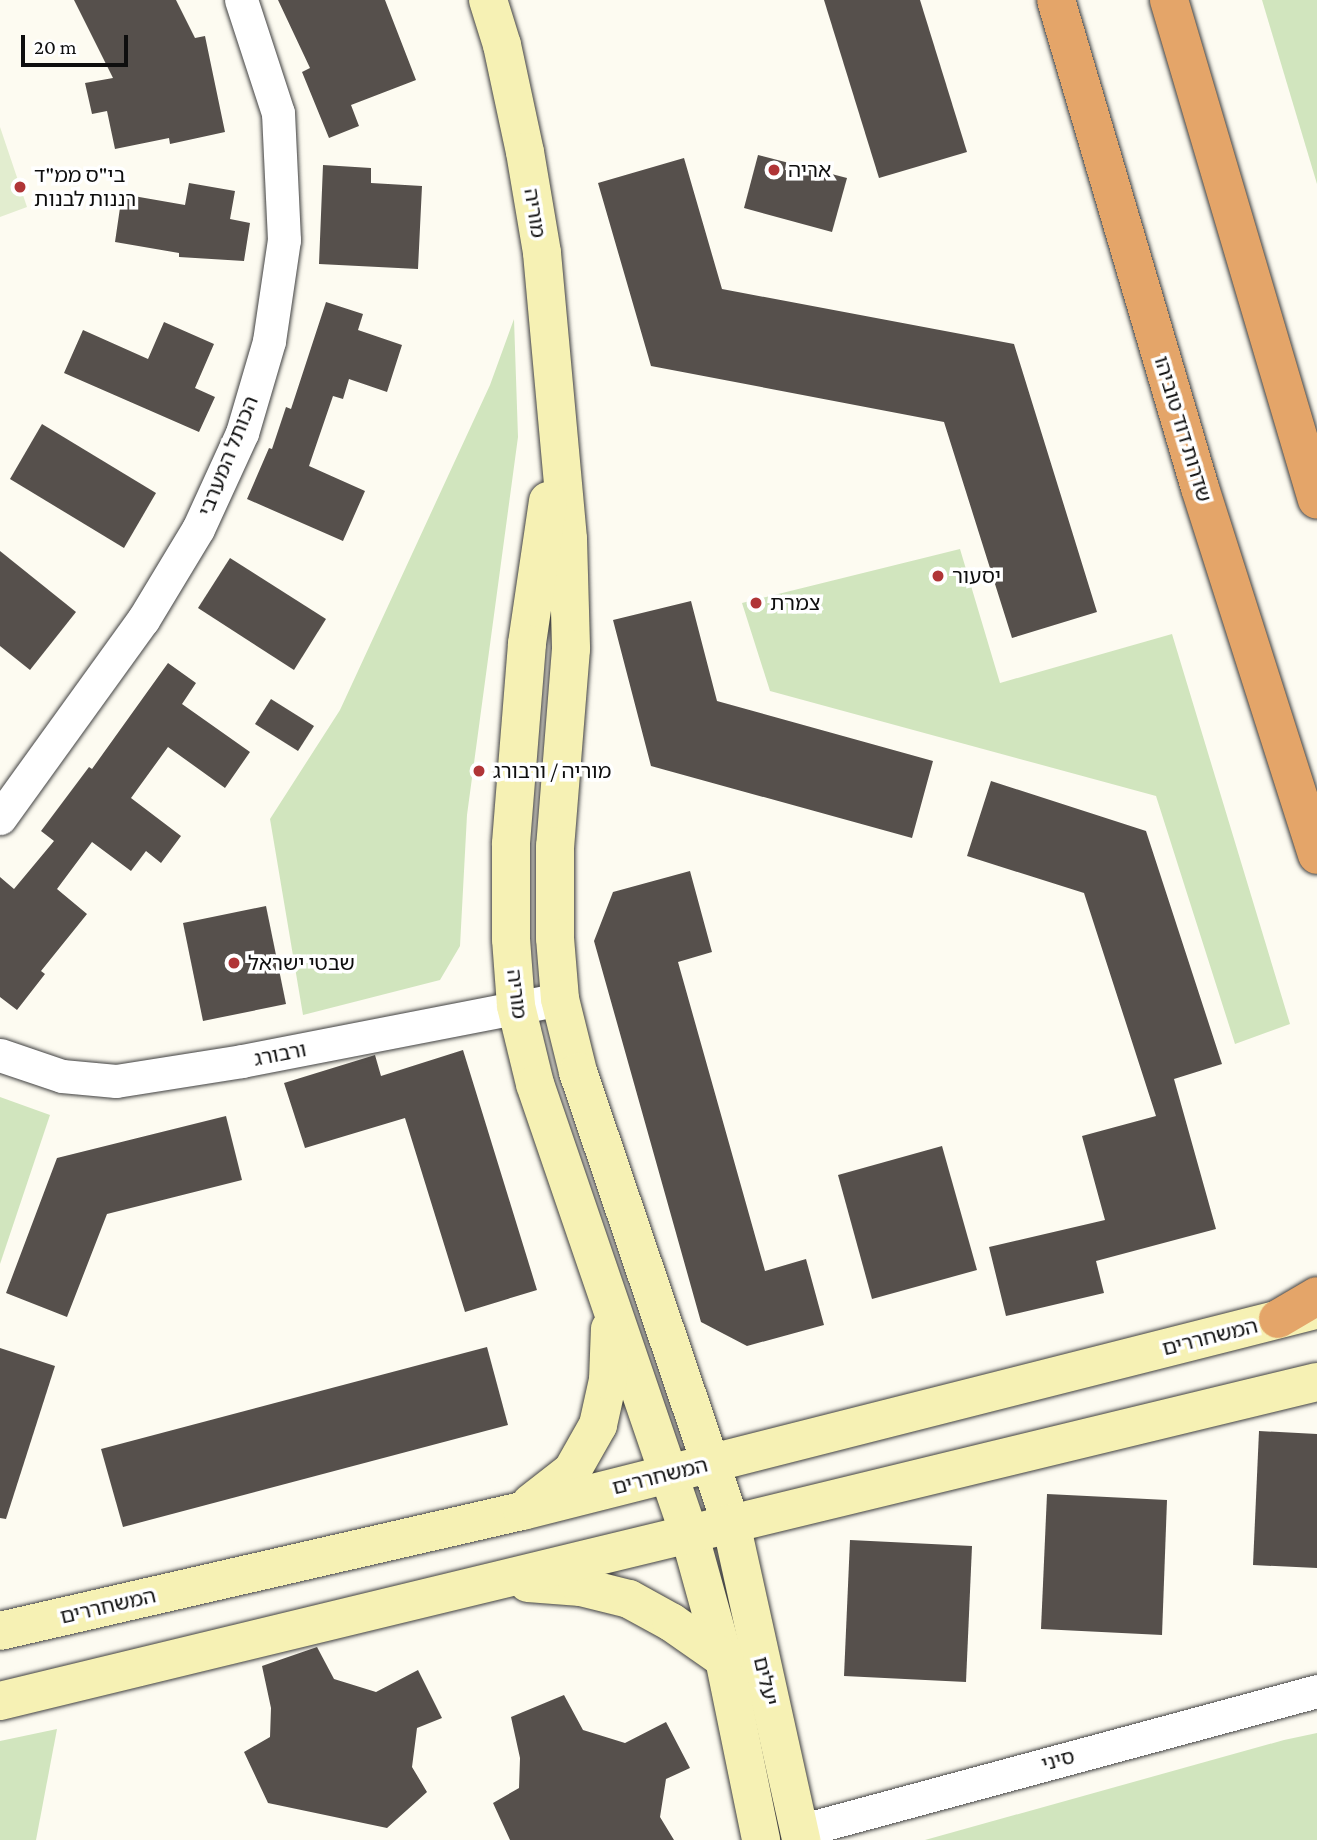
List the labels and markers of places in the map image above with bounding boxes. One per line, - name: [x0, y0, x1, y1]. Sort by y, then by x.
- place label: אריה: [788, 157, 831, 183]
- place label: בי"ס ממ"ד רננות לבנות: [34, 162, 136, 212]
- marker: אריה: [766, 162, 782, 178]
- marker: בי"ס ממ"ד רננות לבנות: [12, 179, 28, 195]
- place label: יסעור: [952, 563, 1001, 589]
- marker: יסעור: [930, 568, 946, 584]
- place label: צמרת: [770, 590, 820, 616]
- marker: צמרת: [748, 595, 764, 611]
- place label: מוריה / ורבורג: [493, 758, 611, 784]
- marker: מוריה / ורבורג: [471, 763, 487, 779]
- place label: שבטי ישראל: [248, 950, 355, 976]
- marker: שבטי ישראל: [226, 955, 242, 971]

